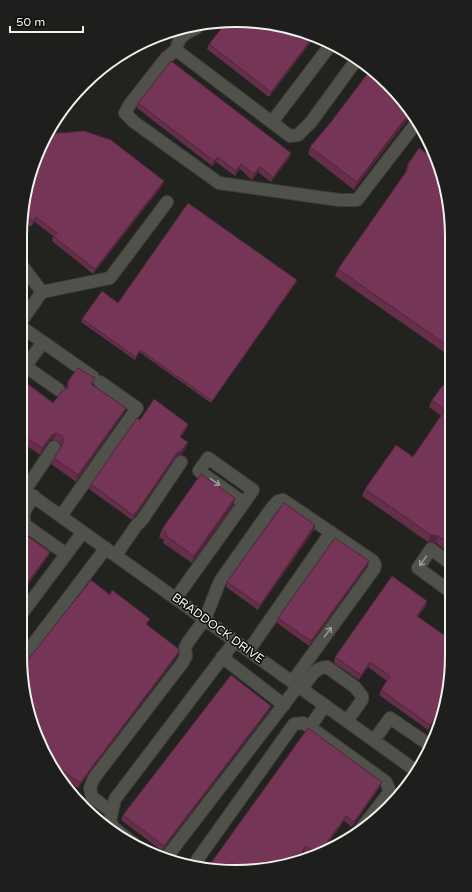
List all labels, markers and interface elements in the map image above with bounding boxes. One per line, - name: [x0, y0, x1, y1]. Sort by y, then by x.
- scale bar: [10, 8, 83, 34]
- text: 50 m: [16, 15, 45, 29]
- one-way arrow: [209, 478, 220, 486]
- one-way arrow: [419, 556, 427, 567]
- street label: BRADDOCK DRIVE: [169, 590, 267, 666]
- one-way arrow: [324, 627, 332, 638]

